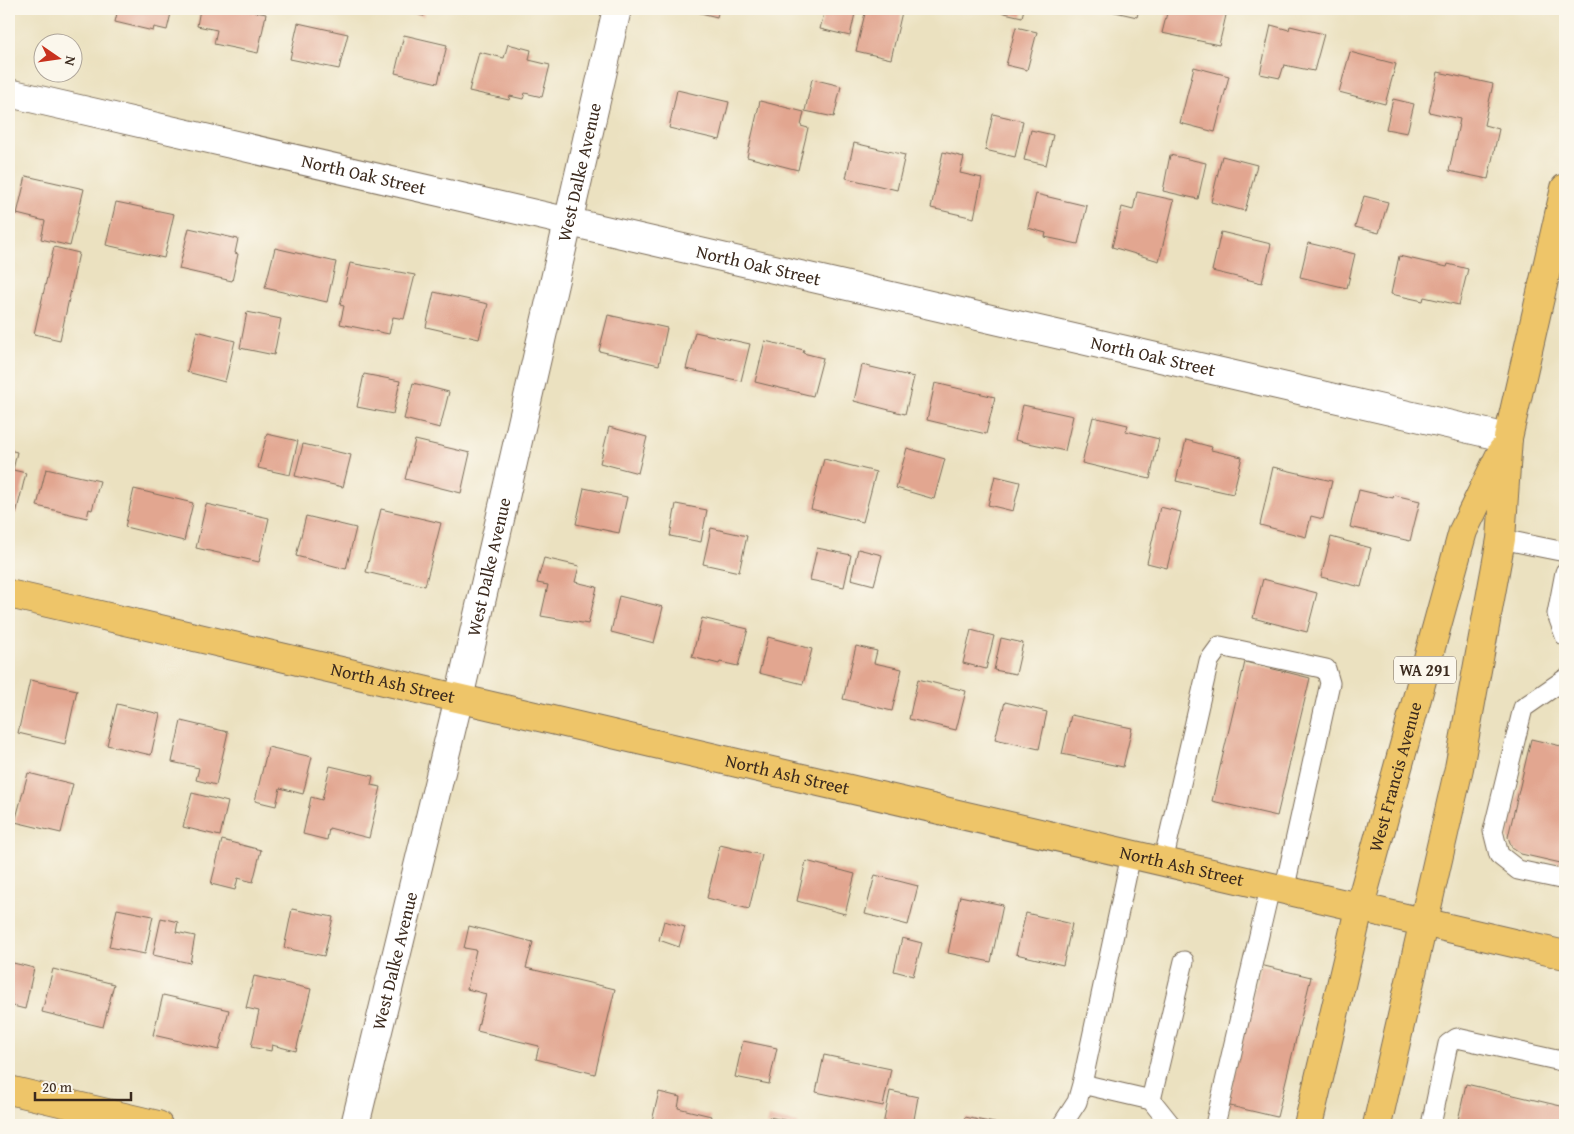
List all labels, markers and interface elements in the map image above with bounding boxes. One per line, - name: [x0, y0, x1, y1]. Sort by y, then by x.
- north arrow: [32, 32, 82, 82]
- text: N: [60, 54, 81, 68]
- street label: West Dalke Avenue: [550, 100, 608, 244]
- street label: North Oak Street: [299, 147, 429, 202]
- street label: North Oak Street: [694, 238, 824, 293]
- street label: North Oak Street: [1088, 328, 1219, 383]
- street label: West Dalke Avenue: [460, 495, 518, 639]
- street label: North Ash Street: [328, 655, 458, 710]
- road number: WA 291: [1394, 656, 1456, 684]
- street label: West Francis Avenue: [1361, 699, 1428, 855]
- street label: North Ash Street: [723, 747, 853, 802]
- street label: North Ash Street: [1117, 838, 1247, 893]
- street label: West Dalke Avenue: [365, 889, 424, 1033]
- scale bar: [35, 1069, 131, 1101]
- text: 20 m: [42, 1076, 73, 1097]

